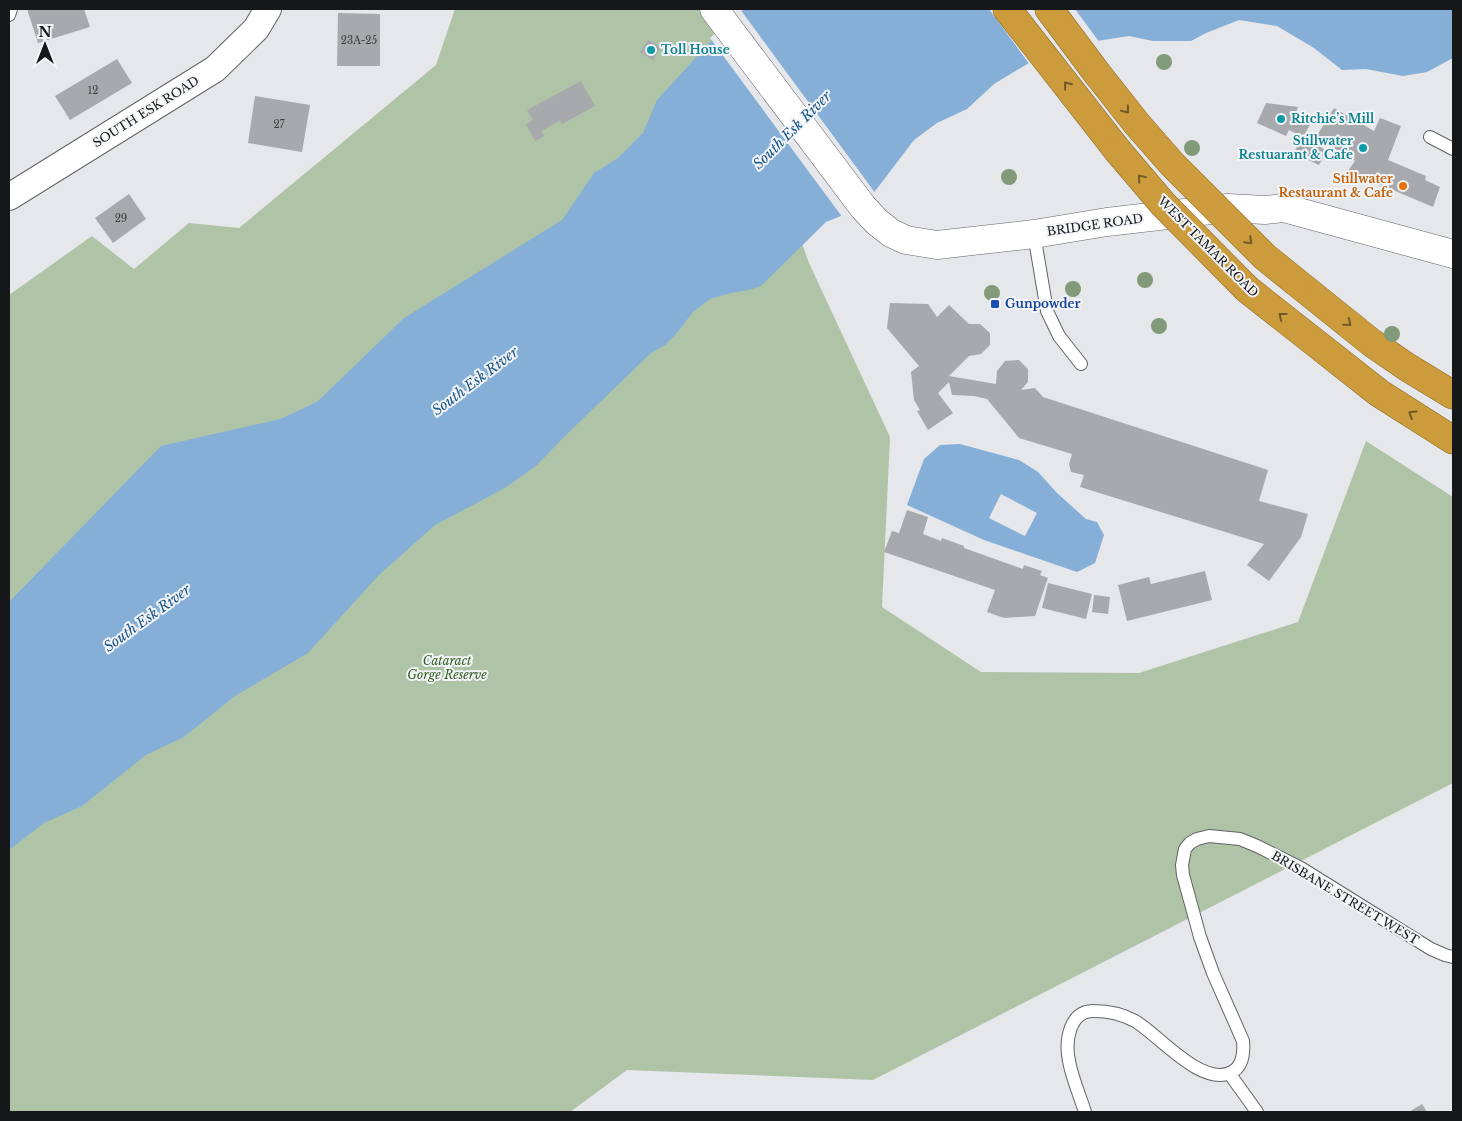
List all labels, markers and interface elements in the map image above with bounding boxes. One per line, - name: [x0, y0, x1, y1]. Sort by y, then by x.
- north arrow: [20, 20, 70, 70]
- text: N: [38, 23, 52, 41]
- house number: 23A-25: [341, 34, 377, 47]
- place label: Toll House: [661, 42, 730, 57]
- marker: Toll House: [645, 44, 657, 56]
- street label: SOUTH ESK ROAD: [90, 73, 202, 150]
- one-way arrow: [1065, 82, 1073, 91]
- house number: 12: [88, 84, 98, 97]
- water label: South Esk River: [749, 87, 835, 173]
- one-way arrow: [1120, 104, 1128, 113]
- place label: Ritchie’s Mill: [1291, 111, 1375, 126]
- marker: Ritchie’s Mill: [1275, 113, 1287, 125]
- house number: 27: [273, 118, 286, 131]
- place label: Stillwater Restuarant & Cafe: [1239, 133, 1353, 162]
- marker: Stillwater Restuarant & Cafe: [1357, 142, 1369, 154]
- place label: Stillwater Restaurant & Cafe: [1279, 171, 1393, 200]
- one-way arrow: [1138, 174, 1147, 183]
- marker: Stillwater Restaurant & Cafe: [1397, 180, 1409, 192]
- street label: WEST TAMAR ROAD: [1154, 193, 1262, 300]
- street label: BRIDGE ROAD: [1046, 210, 1144, 239]
- house number: 29: [115, 212, 127, 225]
- one-way arrow: [1243, 235, 1252, 244]
- place label: Gunpowder: [1005, 296, 1081, 311]
- marker: Gunpowder: [989, 298, 1001, 310]
- one-way arrow: [1279, 314, 1288, 322]
- one-way arrow: [1342, 318, 1351, 326]
- water label: South Esk River: [428, 342, 522, 419]
- one-way arrow: [1408, 410, 1417, 420]
- water label: South Esk River: [100, 580, 195, 656]
- park label: Cataract Gorge Reserve: [407, 653, 487, 682]
- street label: BRISBANE STREET WEST: [1269, 848, 1422, 948]

